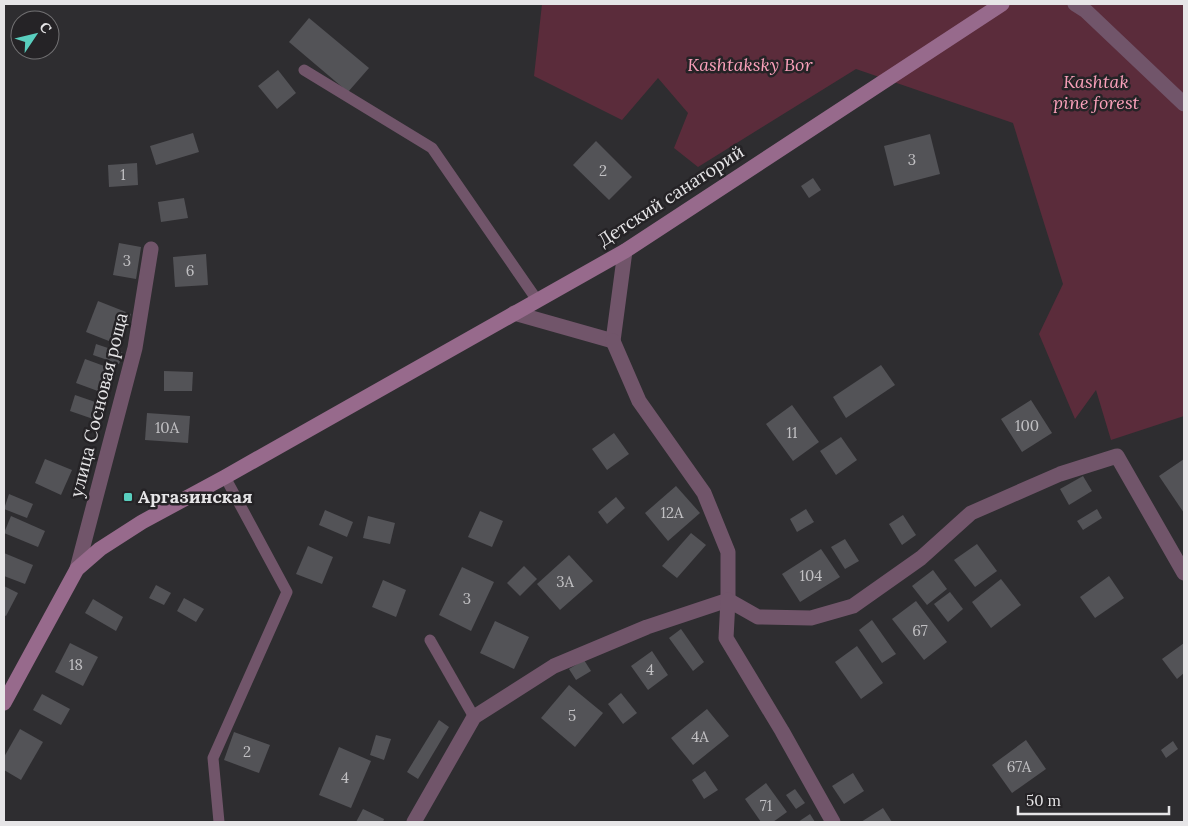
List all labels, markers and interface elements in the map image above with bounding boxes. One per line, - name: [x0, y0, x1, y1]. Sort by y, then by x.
- north arrow: [10, 10, 60, 60]
- text: С: [36, 18, 56, 37]
- park label: Kashtaksky Bor: [687, 53, 813, 76]
- park label: Kashtak pine forest: [1053, 70, 1140, 114]
- street label: Детский санаторий: [593, 140, 748, 251]
- house number: 3: [908, 150, 916, 169]
- house number: 2: [599, 161, 607, 180]
- house number: 1: [120, 165, 126, 184]
- house number: 3: [123, 251, 131, 270]
- house number: 6: [186, 261, 194, 280]
- street label: улица Сосновая роща: [64, 310, 133, 500]
- house number: 100: [1015, 416, 1039, 435]
- house number: 10А: [155, 418, 180, 437]
- house number: 11: [787, 423, 797, 442]
- place label: Аргазинская: [138, 485, 253, 508]
- marker: Аргазинская: [122, 491, 134, 503]
- house number: 12А: [661, 503, 684, 522]
- house number: 104: [800, 566, 822, 585]
- house number: 3А: [556, 572, 574, 591]
- house number: 3: [463, 589, 471, 608]
- house number: 67: [912, 621, 928, 640]
- house number: 18: [69, 655, 83, 674]
- house number: 4: [646, 660, 654, 679]
- house number: 5: [568, 706, 576, 725]
- house number: 4А: [691, 727, 709, 746]
- house number: 2: [243, 742, 251, 761]
- house number: 67А: [1007, 757, 1032, 776]
- house number: 4: [341, 768, 349, 787]
- scale bar: [1018, 784, 1169, 816]
- text: 50 m: [1026, 791, 1061, 810]
- house number: 71: [760, 796, 772, 815]

